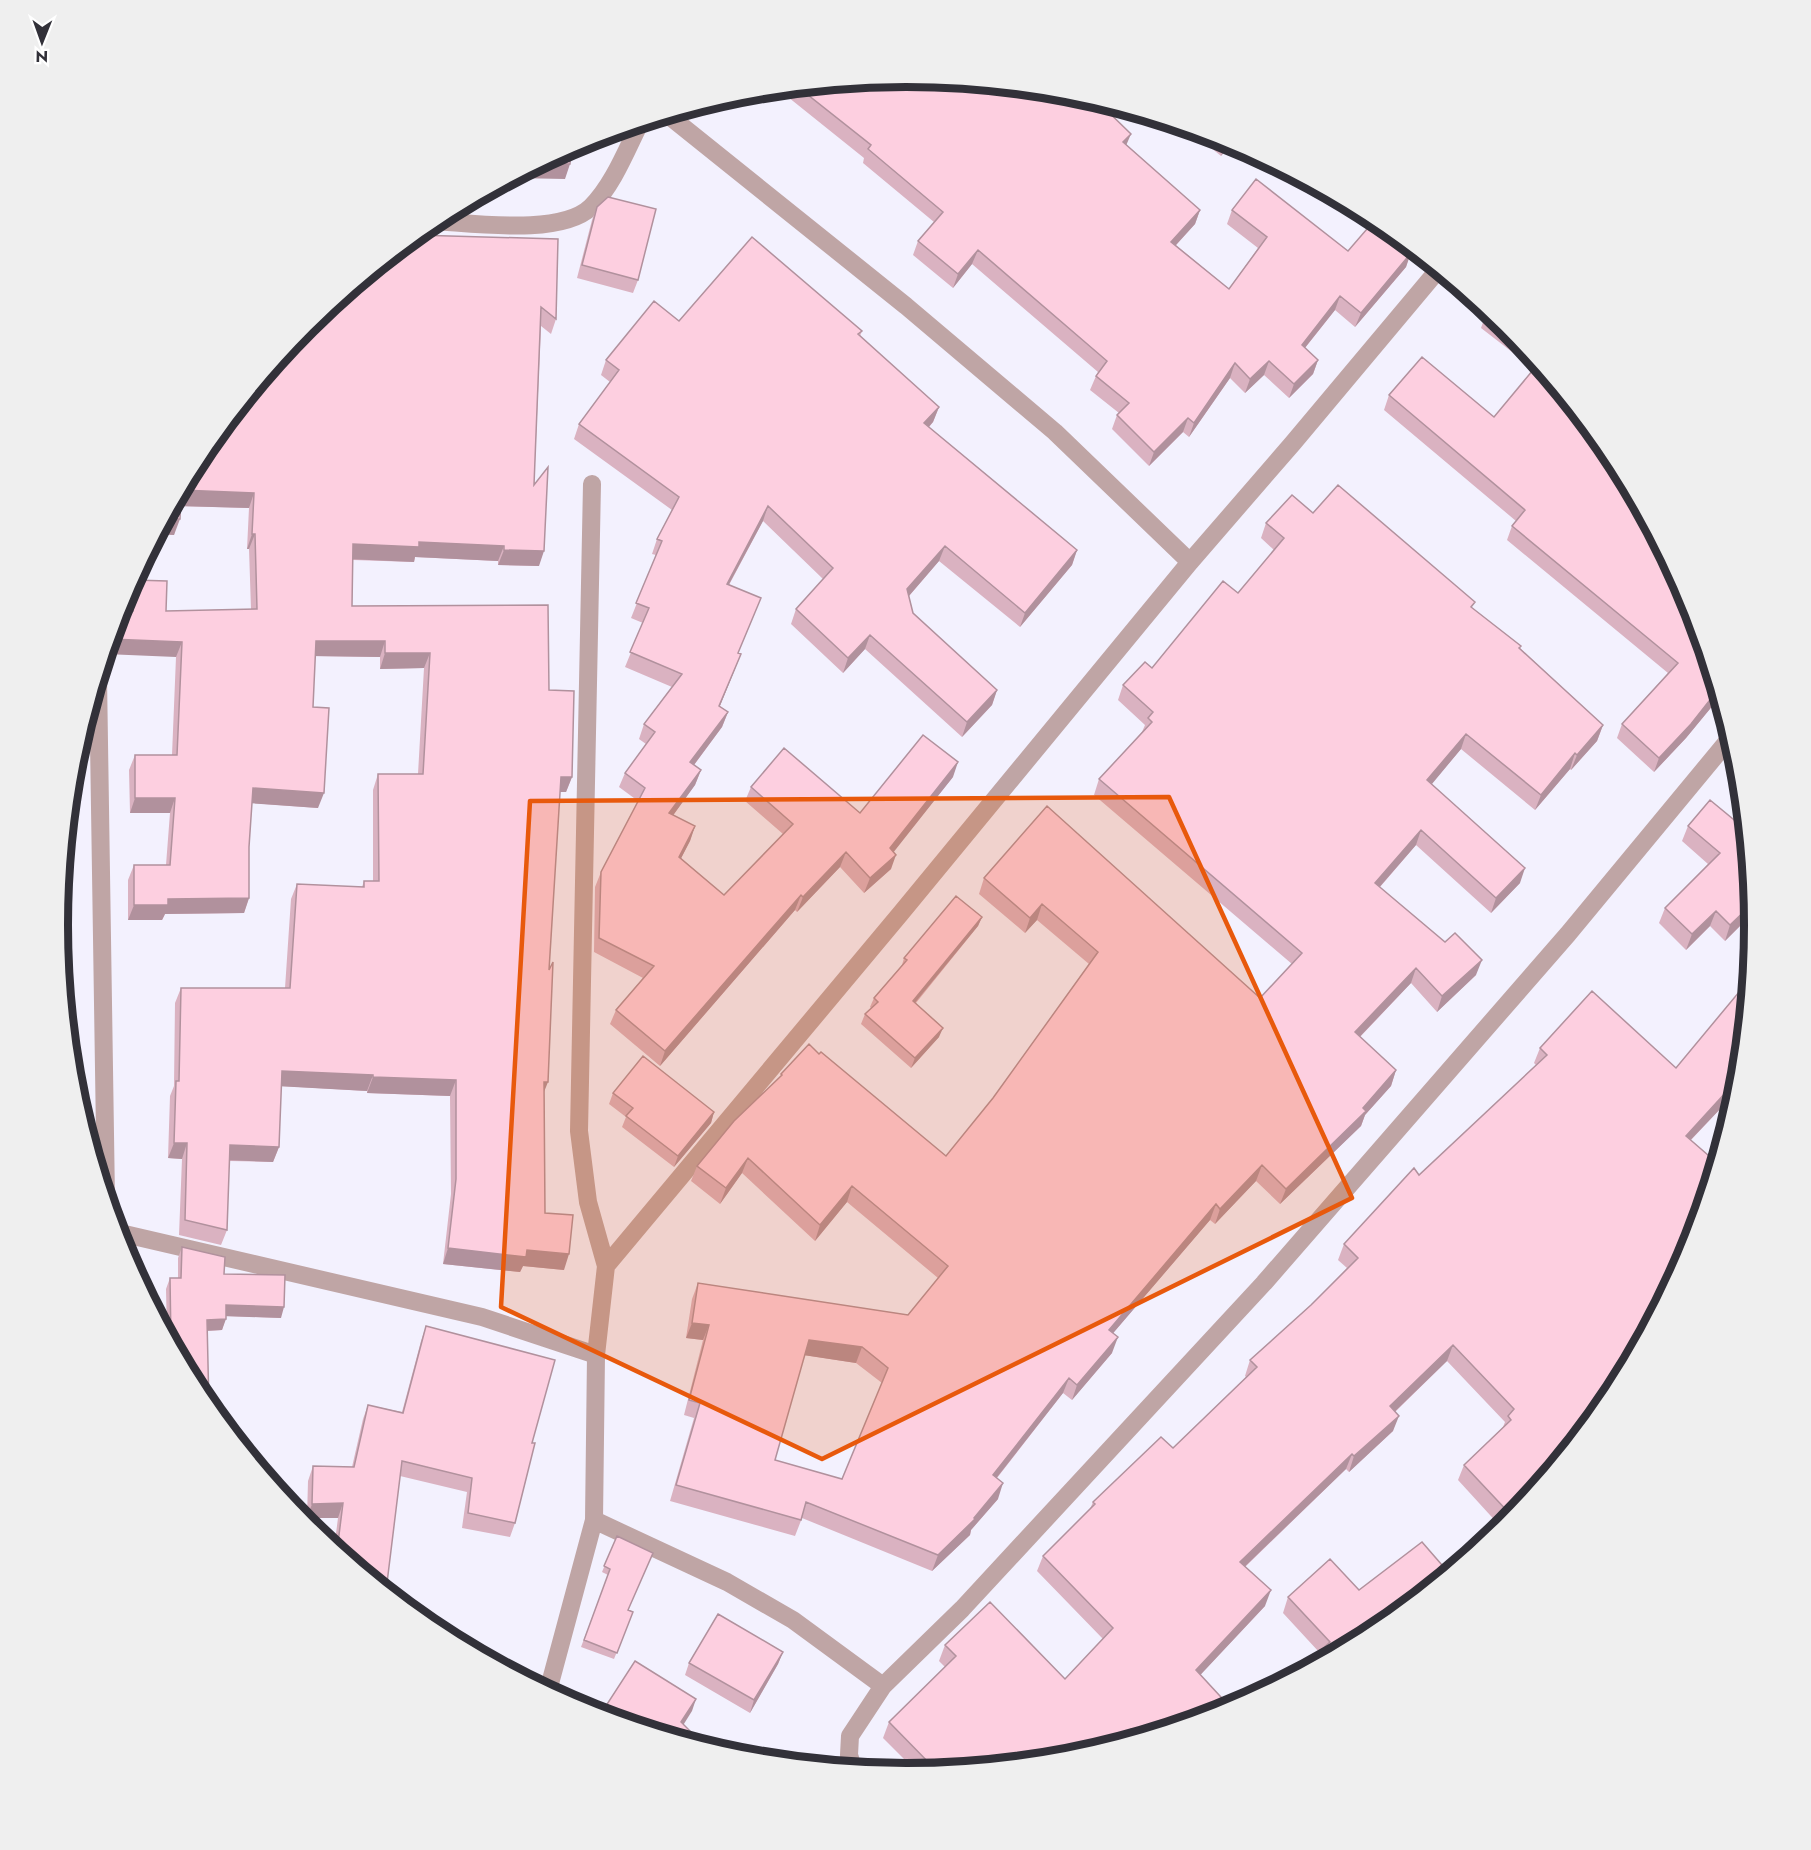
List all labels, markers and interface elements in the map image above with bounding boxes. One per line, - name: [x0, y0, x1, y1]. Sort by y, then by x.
- north arrow: [12, 12, 72, 72]
- text: N: [35, 45, 48, 68]

